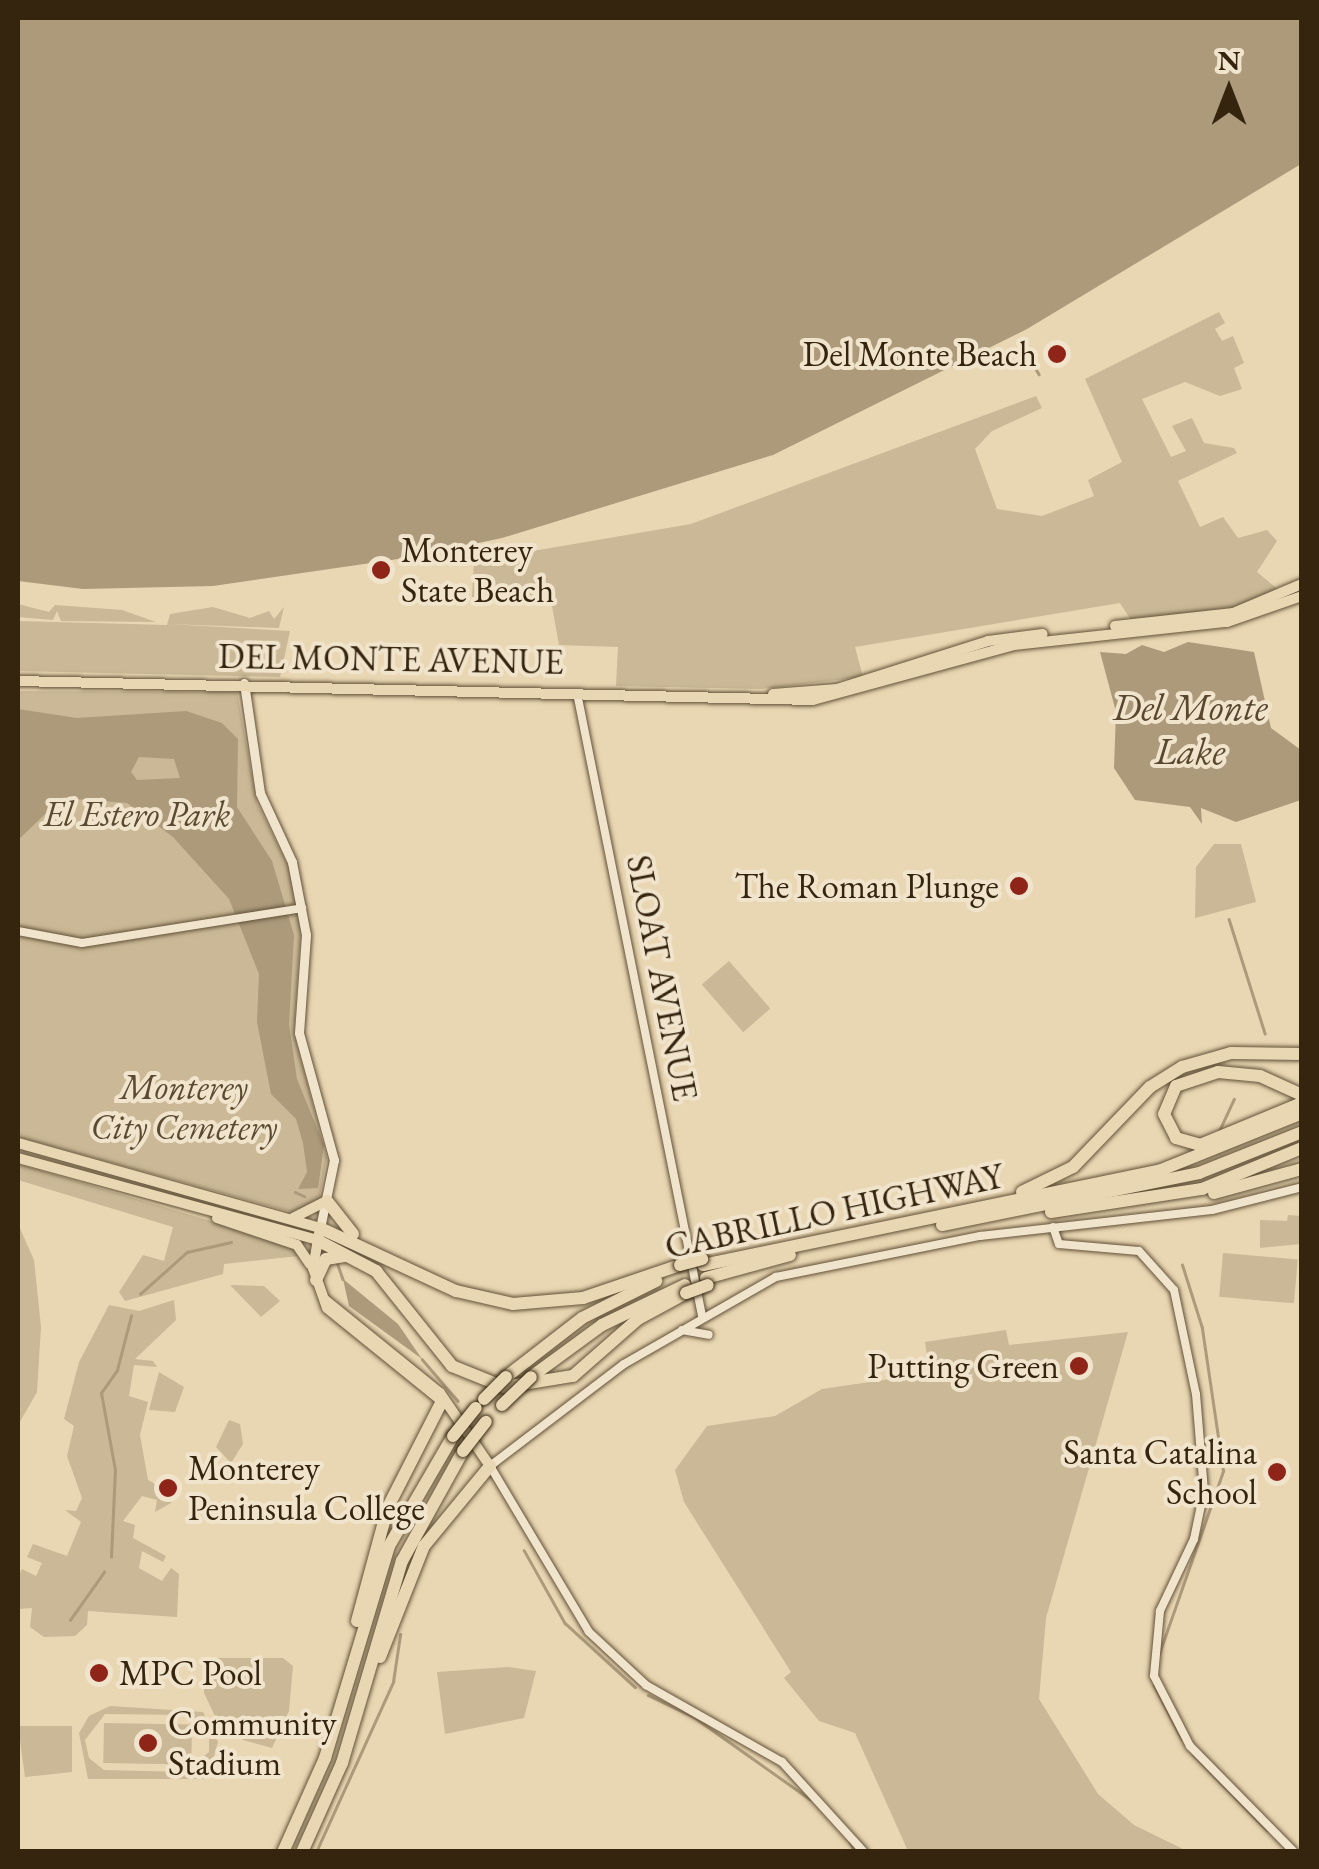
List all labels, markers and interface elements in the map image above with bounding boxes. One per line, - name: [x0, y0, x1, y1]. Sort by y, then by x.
- north arrow: [1179, 40, 1279, 140]
- text: N: [1218, 42, 1240, 78]
- place label: Del Monte Beach: [803, 333, 1037, 375]
- marker: Del Monte Beach: [1046, 343, 1068, 365]
- place label: Monterey State Beach: [401, 529, 554, 611]
- marker: Monterey State Beach: [370, 559, 392, 581]
- street label: DEL MONTE AVENUE: [218, 635, 564, 683]
- water label: Del Monte Lake: [1112, 684, 1268, 774]
- park label: El Estero Park: [44, 793, 230, 835]
- street label: SLOAT AVENUE: [618, 851, 706, 1105]
- place label: The Roman Plunge: [734, 865, 999, 907]
- marker: The Roman Plunge: [1008, 875, 1030, 897]
- park label: Monterey City Cemetery: [91, 1066, 277, 1148]
- street label: CABRILLO HIGHWAY: [661, 1155, 1007, 1267]
- place label: Putting Green: [867, 1345, 1059, 1387]
- marker: Putting Green: [1068, 1355, 1090, 1377]
- place label: Santa Catalina School: [1063, 1431, 1257, 1513]
- place label: Monterey Peninsula College: [188, 1447, 425, 1529]
- marker: Santa Catalina School: [1266, 1461, 1288, 1483]
- marker: Monterey Peninsula College: [157, 1477, 179, 1499]
- place label: MPC Pool: [119, 1652, 262, 1694]
- marker: MPC Pool: [88, 1662, 110, 1684]
- place label: Community Stadium: [168, 1702, 336, 1784]
- marker: Community Stadium: [137, 1732, 159, 1754]

